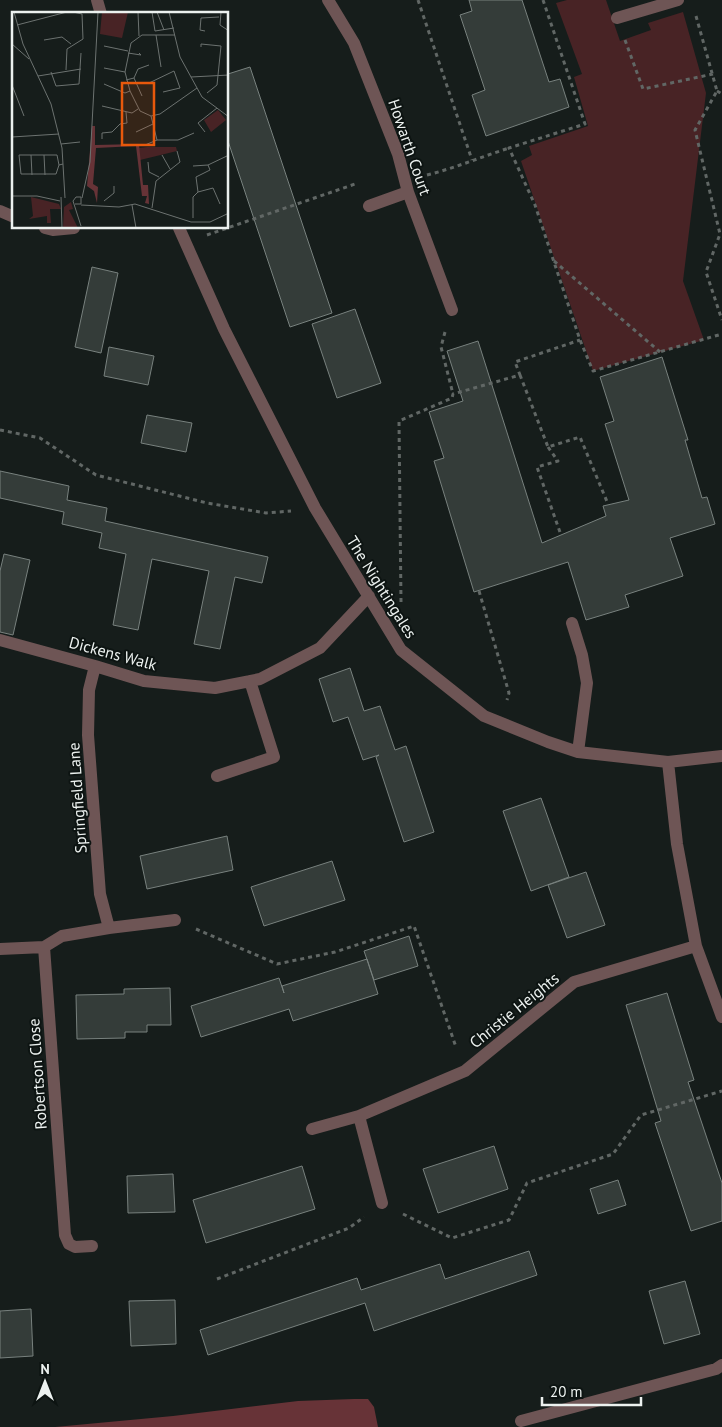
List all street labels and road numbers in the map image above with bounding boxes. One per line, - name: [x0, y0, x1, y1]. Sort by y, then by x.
- street label: Howarth Court: [384, 96, 436, 198]
- street label: The Nightingales: [343, 532, 422, 642]
- street label: Dickens Walk: [67, 632, 159, 674]
- street label: Springfield Lane: [63, 742, 91, 854]
- street label: Christie Heights: [465, 968, 563, 1052]
- street label: Robertson Close: [23, 1018, 51, 1130]

